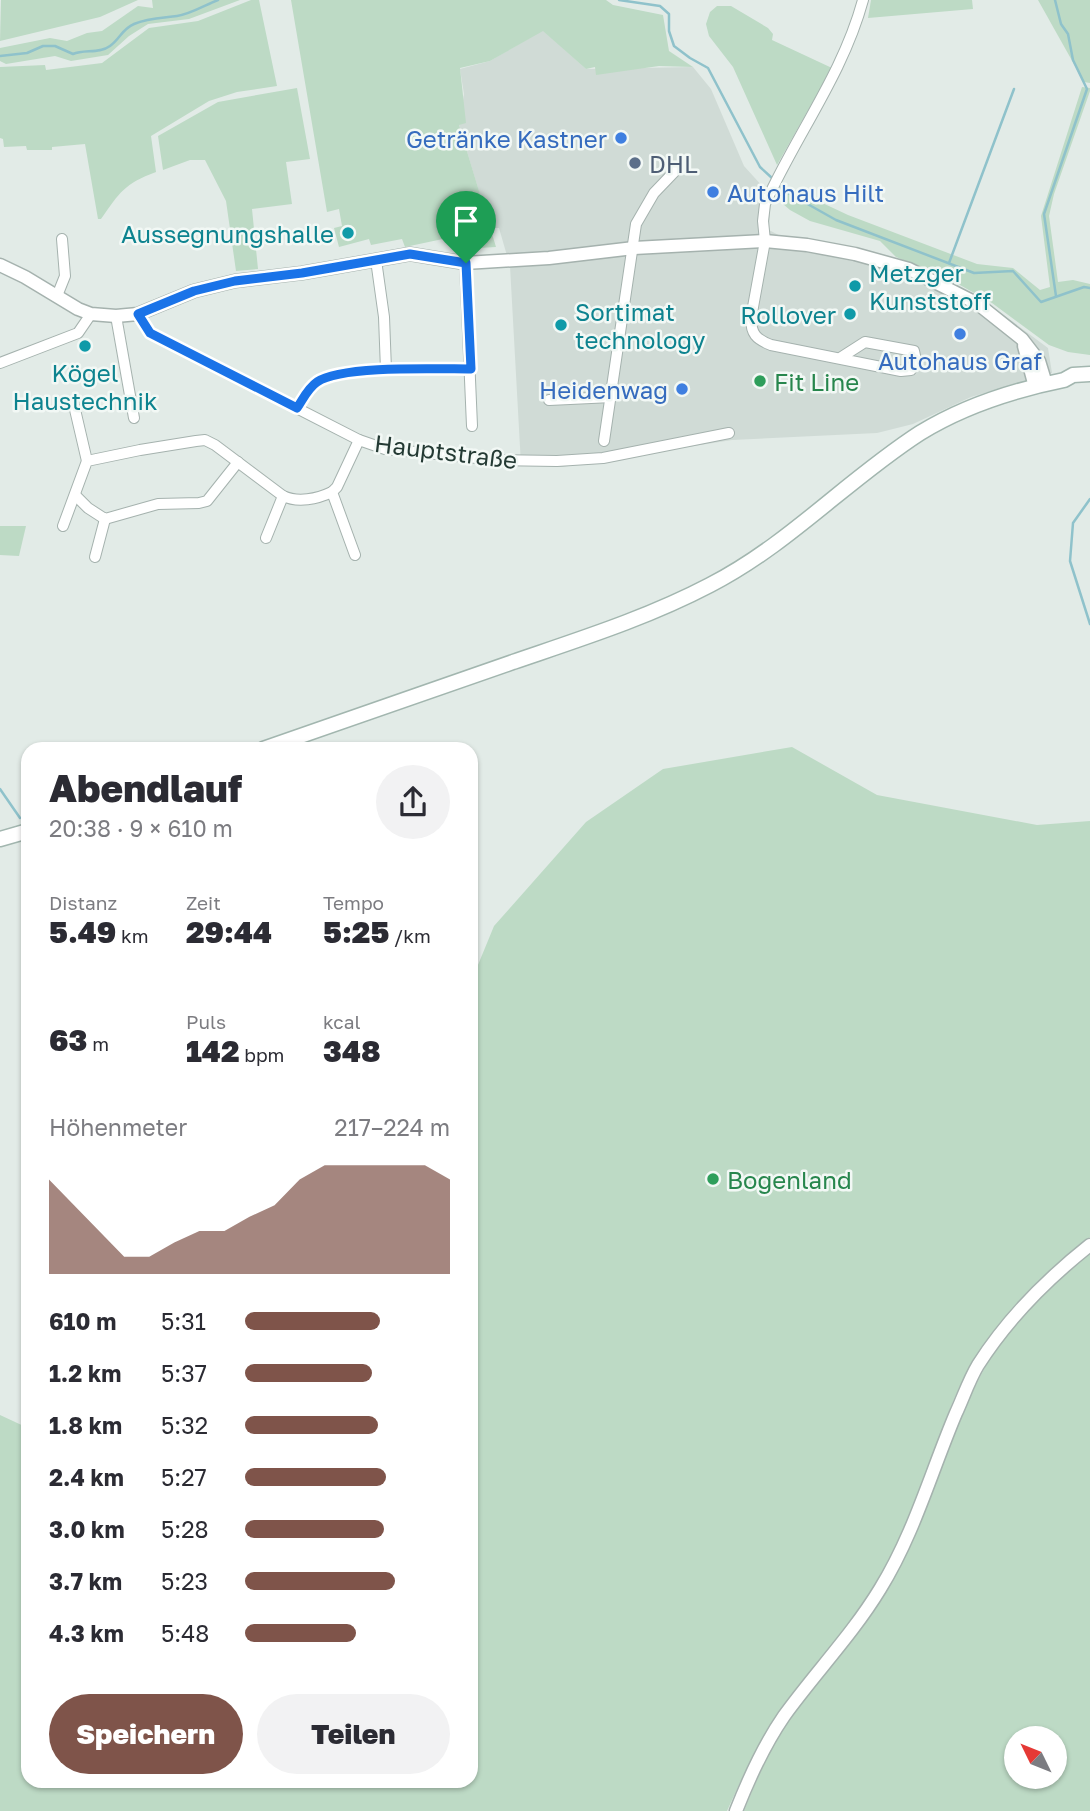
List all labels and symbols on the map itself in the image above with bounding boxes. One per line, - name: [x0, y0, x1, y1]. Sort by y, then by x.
- place label: Getränke Kastner: [406, 124, 607, 153]
- marker: Getränke Kastner: [613, 130, 629, 146]
- place label: DHL: [649, 149, 698, 178]
- marker: DHL: [627, 155, 643, 171]
- place label: Autohaus Hilt: [727, 178, 884, 207]
- marker: Autohaus Hilt: [705, 184, 721, 200]
- pin: [436, 191, 496, 263]
- place label: Aussegnungshalle: [121, 219, 334, 248]
- marker: Aussegnungshalle: [340, 225, 356, 241]
- place label: Metzger Kunststoff: [869, 258, 991, 315]
- marker: Metzger Kunststoff: [847, 278, 863, 294]
- place label: Sortimat technology: [575, 297, 706, 354]
- place label: Rollover: [740, 300, 836, 329]
- marker: Rollover: [842, 306, 858, 322]
- marker: Sortimat technology: [553, 317, 569, 333]
- marker: Autohaus Graf: [952, 326, 968, 342]
- marker: Kögel Haustechnik: [77, 338, 93, 354]
- place label: Autohaus Graf: [878, 346, 1042, 375]
- place label: Kögel Haustechnik: [12, 358, 158, 415]
- place label: Fit Line: [774, 367, 859, 396]
- marker: Fit Line: [752, 373, 768, 389]
- place label: Heidenwag: [539, 375, 668, 404]
- marker: Heidenwag: [674, 381, 690, 397]
- street label: Hauptstraße: [373, 428, 519, 474]
- place label: Bogenland: [727, 1165, 852, 1194]
- marker: Bogenland: [705, 1171, 721, 1187]
- north arrow: [1004, 1726, 1068, 1788]

